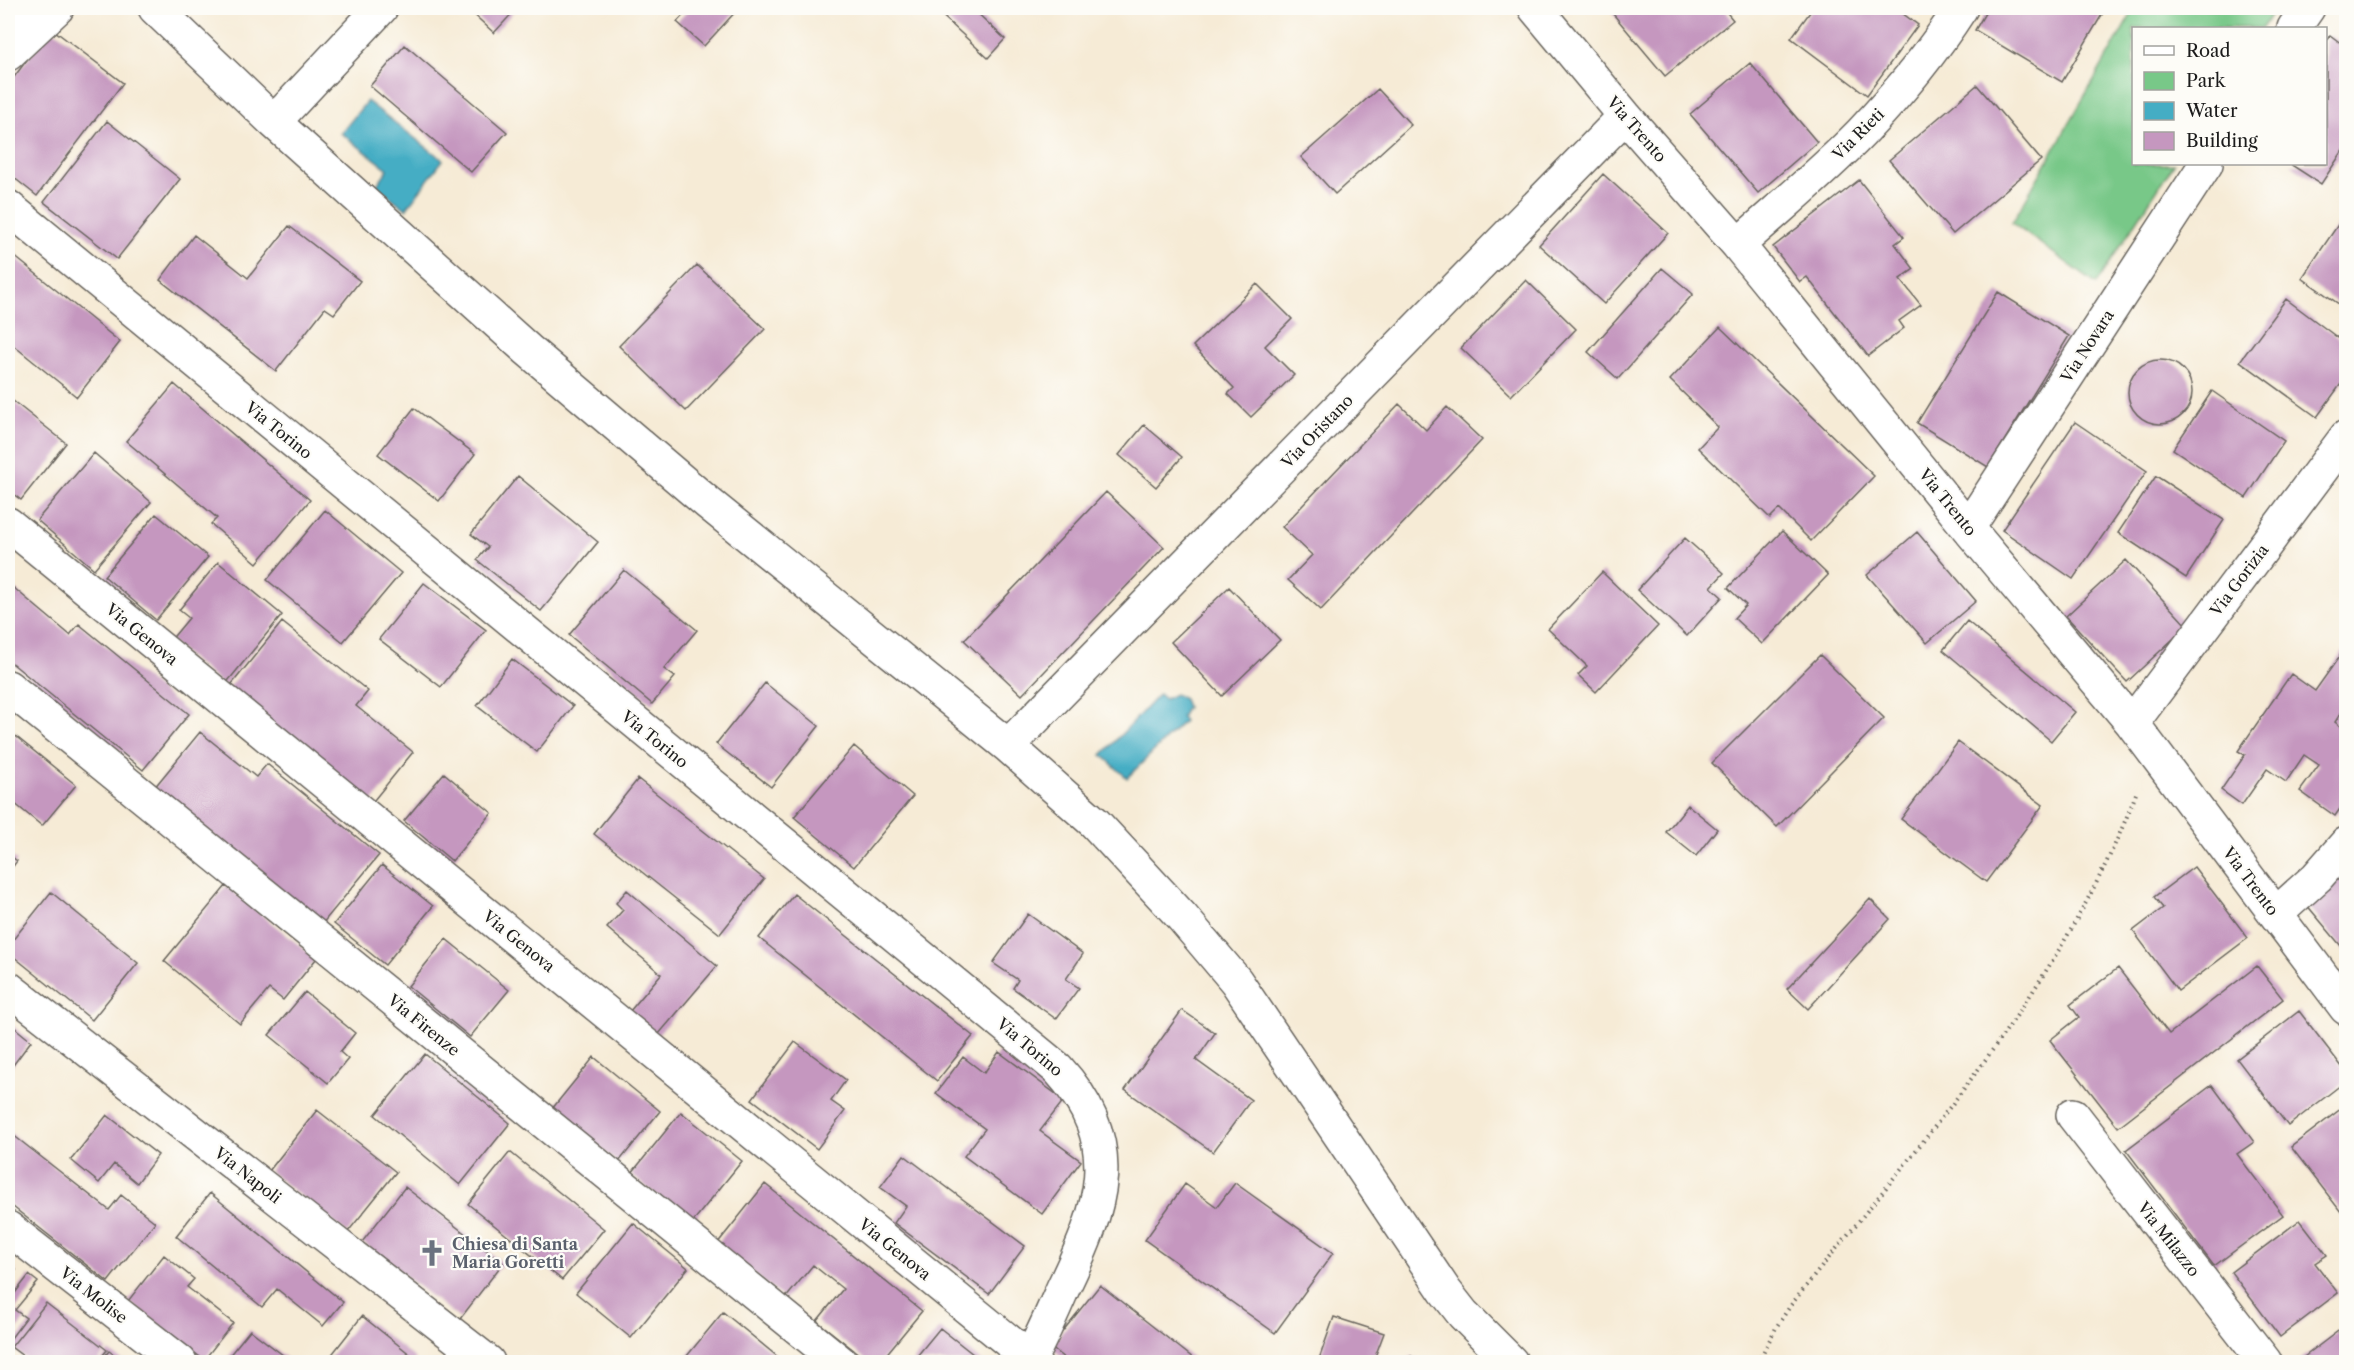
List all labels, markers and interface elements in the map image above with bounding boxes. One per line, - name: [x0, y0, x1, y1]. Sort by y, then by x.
- legend: [2132, 27, 2327, 165]
- text: Road: [2186, 40, 2231, 62]
- text: Park: [2186, 70, 2227, 92]
- street label: Via Trento: [1602, 91, 1671, 166]
- text: Water: [2185, 100, 2238, 122]
- street label: Via Rieti: [1827, 104, 1888, 165]
- text: Building: [2186, 130, 2258, 152]
- street label: Via Novara: [2056, 305, 2118, 387]
- street label: Via Oristano: [1276, 390, 1357, 473]
- street label: Via Torino: [241, 396, 317, 463]
- street label: Via Trento: [1914, 464, 1981, 540]
- street label: Via Gorizia: [2205, 540, 2273, 621]
- street label: Via Genova: [101, 598, 182, 669]
- street label: Via Torino: [617, 705, 693, 772]
- street label: Via Trento: [2218, 842, 2283, 919]
- street label: Via Genova: [478, 905, 559, 976]
- street label: Via Firenze: [383, 989, 464, 1060]
- street label: Via Torino: [992, 1013, 1067, 1081]
- street label: Via Napoli: [210, 1142, 286, 1207]
- street label: Via Milazzo: [2133, 1197, 2205, 1281]
- street label: Via Genova: [854, 1213, 935, 1284]
- place label: Chiesa di Santa Maria Goretti: [452, 1234, 579, 1272]
- church icon: Chiesa di Santa Maria Goretti: [417, 1238, 447, 1268]
- street label: Via Molise: [56, 1262, 132, 1328]

